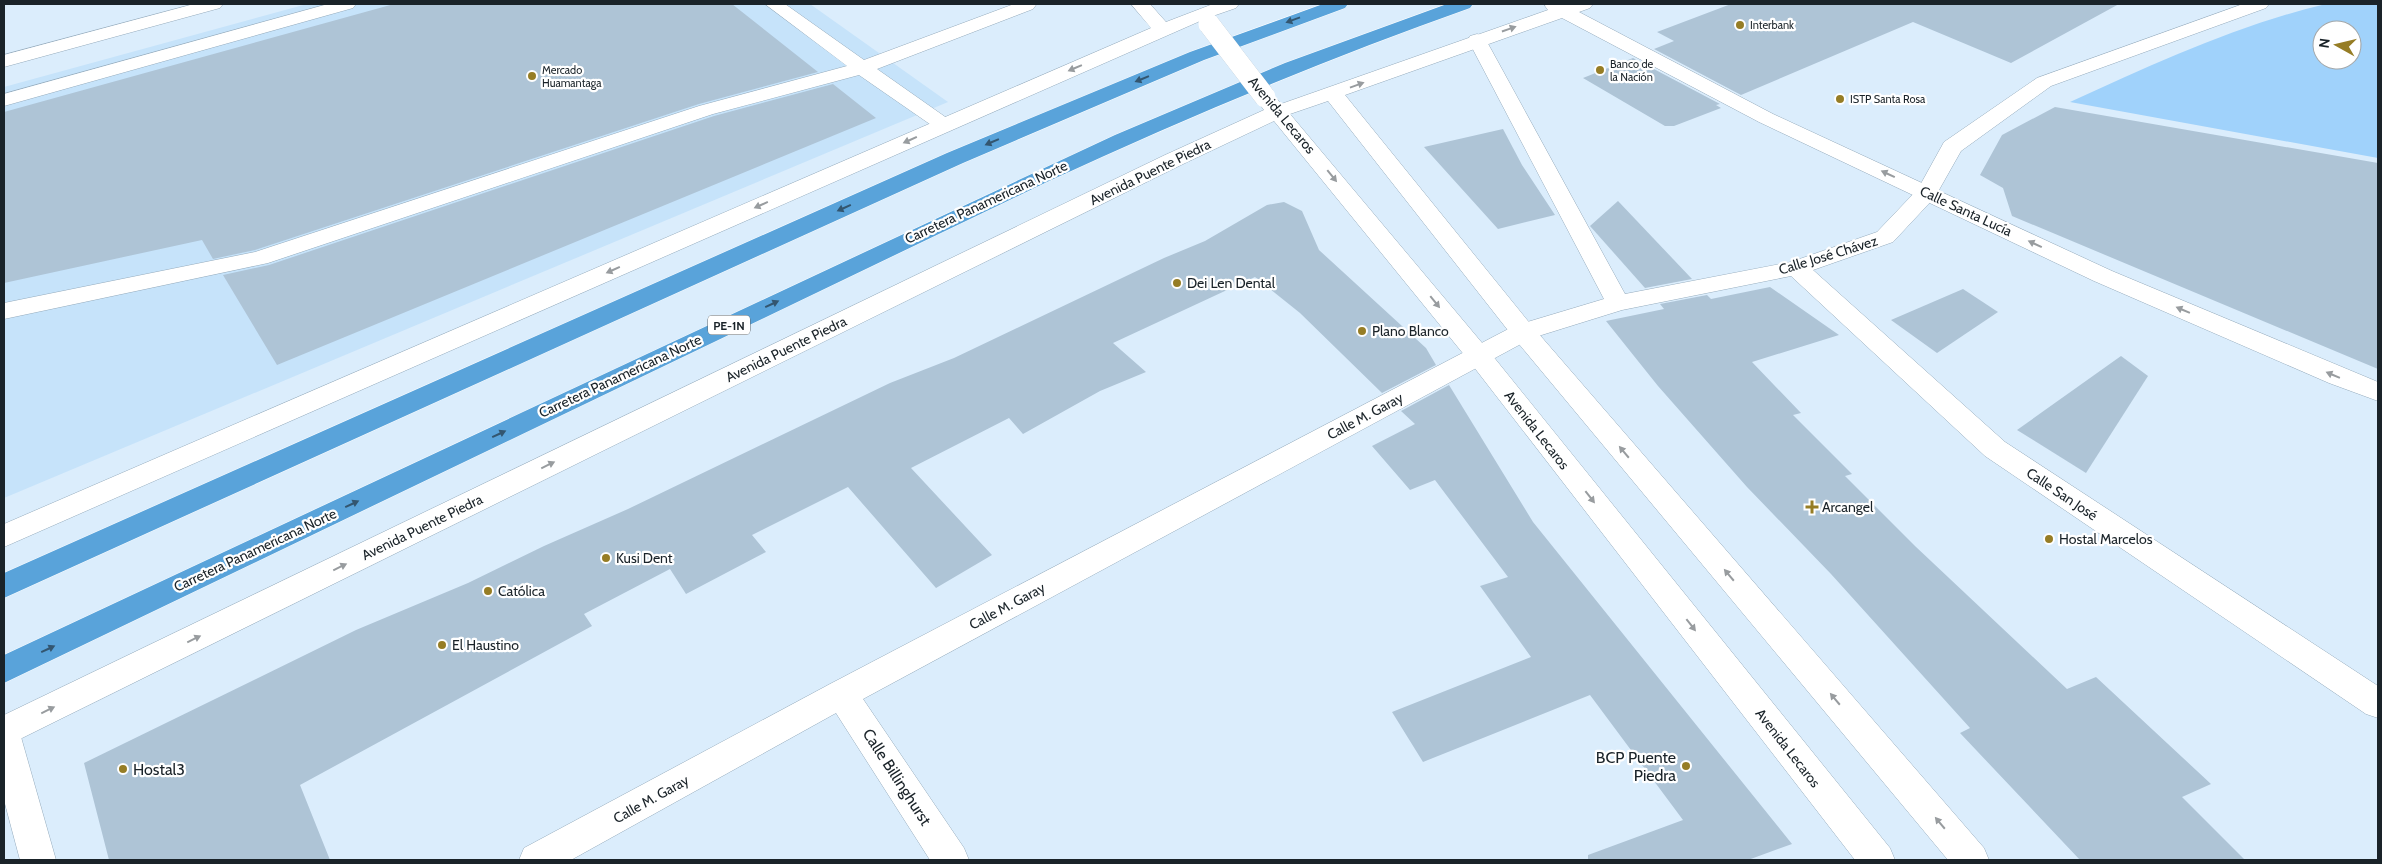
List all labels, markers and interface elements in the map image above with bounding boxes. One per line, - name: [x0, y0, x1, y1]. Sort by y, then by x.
- one-way arrow: [1285, 16, 1300, 24]
- place label: Interbank: [1750, 18, 1794, 32]
- marker: Interbank: [1734, 19, 1746, 31]
- north arrow: [2312, 20, 2362, 70]
- one-way arrow: [1502, 25, 1517, 33]
- text: N: [2315, 37, 2334, 49]
- place label: Banco de la Nación: [1610, 57, 1654, 84]
- place label: Mercado Huamantaga: [542, 63, 602, 90]
- one-way arrow: [1068, 64, 1082, 72]
- marker: Banco de la Nación: [1594, 64, 1606, 76]
- marker: Mercado Huamantaga: [526, 70, 538, 82]
- street label: Avenida Lecaros: [1244, 73, 1320, 157]
- one-way arrow: [1134, 75, 1149, 83]
- one-way arrow: [1349, 81, 1364, 88]
- place label: ISTP Santa Rosa: [1850, 92, 1926, 106]
- marker: ISTP Santa Rosa: [1834, 93, 1846, 105]
- street label: Avenida Puente Piedra: [1087, 135, 1214, 209]
- one-way arrow: [903, 136, 917, 144]
- one-way arrow: [985, 139, 999, 147]
- street label: Carretera Panamericana Norte: [902, 156, 1070, 248]
- one-way arrow: [1326, 169, 1337, 182]
- one-way arrow: [1881, 170, 1895, 178]
- street label: Calle Santa Lucía: [1917, 182, 2015, 240]
- one-way arrow: [754, 201, 768, 209]
- one-way arrow: [837, 205, 851, 213]
- street label: Calle José Chávez: [1776, 231, 1880, 279]
- one-way arrow: [2028, 239, 2042, 247]
- one-way arrow: [606, 266, 620, 274]
- place label: Dei Len Dental: [1187, 274, 1276, 292]
- marker: Dei Len Dental: [1171, 277, 1183, 289]
- one-way arrow: [1429, 295, 1440, 308]
- one-way arrow: [765, 299, 779, 307]
- one-way arrow: [2176, 306, 2190, 314]
- street label: Avenida Puente Piedra: [723, 312, 850, 386]
- road number: PE-1N: [708, 316, 750, 334]
- place label: Plano Blanco: [1372, 322, 1449, 340]
- marker: Plano Blanco: [1356, 325, 1368, 337]
- street label: Carretera Panamericana Norte: [536, 330, 704, 422]
- one-way arrow: [2326, 370, 2340, 378]
- street label: Avenida Lecaros: [1501, 387, 1574, 473]
- street label: Calle M. Garay: [1324, 388, 1406, 444]
- one-way arrow: [492, 430, 506, 438]
- one-way arrow: [1618, 446, 1630, 458]
- one-way arrow: [541, 461, 556, 469]
- street label: Calle San José: [2023, 464, 2101, 524]
- street label: Avenida Puente Piedra: [359, 490, 486, 564]
- one-way arrow: [1585, 490, 1596, 503]
- place label: Arcangel: [1822, 498, 1874, 516]
- one-way arrow: [345, 499, 360, 508]
- marker: Arcangel: [1806, 501, 1818, 513]
- street label: Carretera Panamericana Norte: [171, 504, 339, 596]
- place label: Hostal Marcelos: [2059, 530, 2153, 548]
- marker: Hostal Marcelos: [2043, 533, 2055, 545]
- place label: Kusi Dent: [616, 549, 673, 567]
- marker: Kusi Dent: [600, 552, 612, 564]
- one-way arrow: [332, 563, 347, 572]
- one-way arrow: [1724, 569, 1735, 582]
- street label: Calle M. Garay: [966, 578, 1048, 634]
- place label: Católica: [498, 582, 545, 600]
- marker: Católica: [482, 585, 494, 597]
- one-way arrow: [1685, 618, 1696, 631]
- one-way arrow: [186, 635, 201, 643]
- place label: El Haustino: [452, 636, 519, 654]
- marker: El Haustino: [436, 639, 448, 651]
- one-way arrow: [41, 645, 55, 653]
- one-way arrow: [1829, 693, 1840, 706]
- street label: Avenida Lecaros: [1752, 705, 1825, 791]
- one-way arrow: [40, 706, 55, 714]
- street label: Calle Billinghurst: [859, 725, 936, 829]
- place label: BCP Puente Piedra: [1596, 748, 1676, 785]
- place label: Hostal3: [133, 760, 185, 779]
- marker: BCP Puente Piedra: [1680, 760, 1692, 772]
- marker: Hostal3: [117, 763, 129, 775]
- street label: Calle M. Garay: [610, 771, 692, 827]
- one-way arrow: [1934, 817, 1945, 830]

